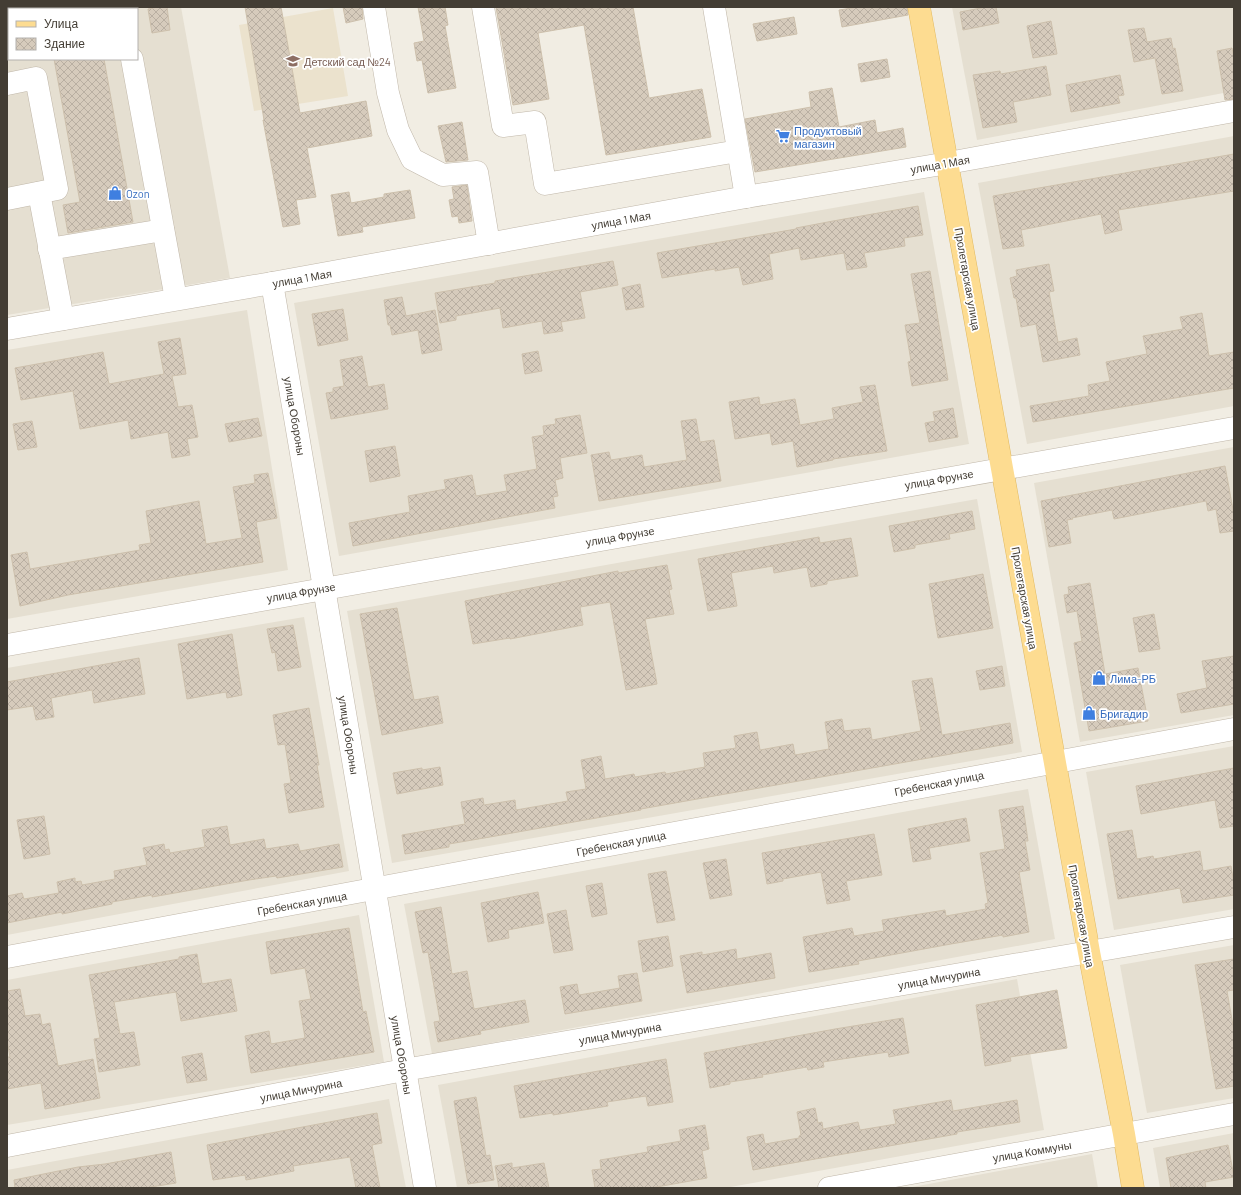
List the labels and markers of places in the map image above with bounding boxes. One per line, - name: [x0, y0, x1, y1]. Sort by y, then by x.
- school or university icon: Детский сад №24: [285, 53, 301, 69]
- place label: Детский сад №24: [304, 55, 391, 68]
- place label: Продуктовый магазин: [794, 124, 862, 150]
- supermarket icon: Продуктовый магазин: [775, 128, 791, 144]
- shop icon: Ozon: [107, 185, 123, 201]
- place label: Ozon: [126, 187, 150, 200]
- shop icon: Лима-РБ: [1091, 670, 1107, 686]
- place label: Лима-РБ: [1110, 672, 1156, 685]
- shop icon: Бригадир: [1081, 705, 1097, 721]
- place label: Бригадир: [1100, 707, 1148, 720]

